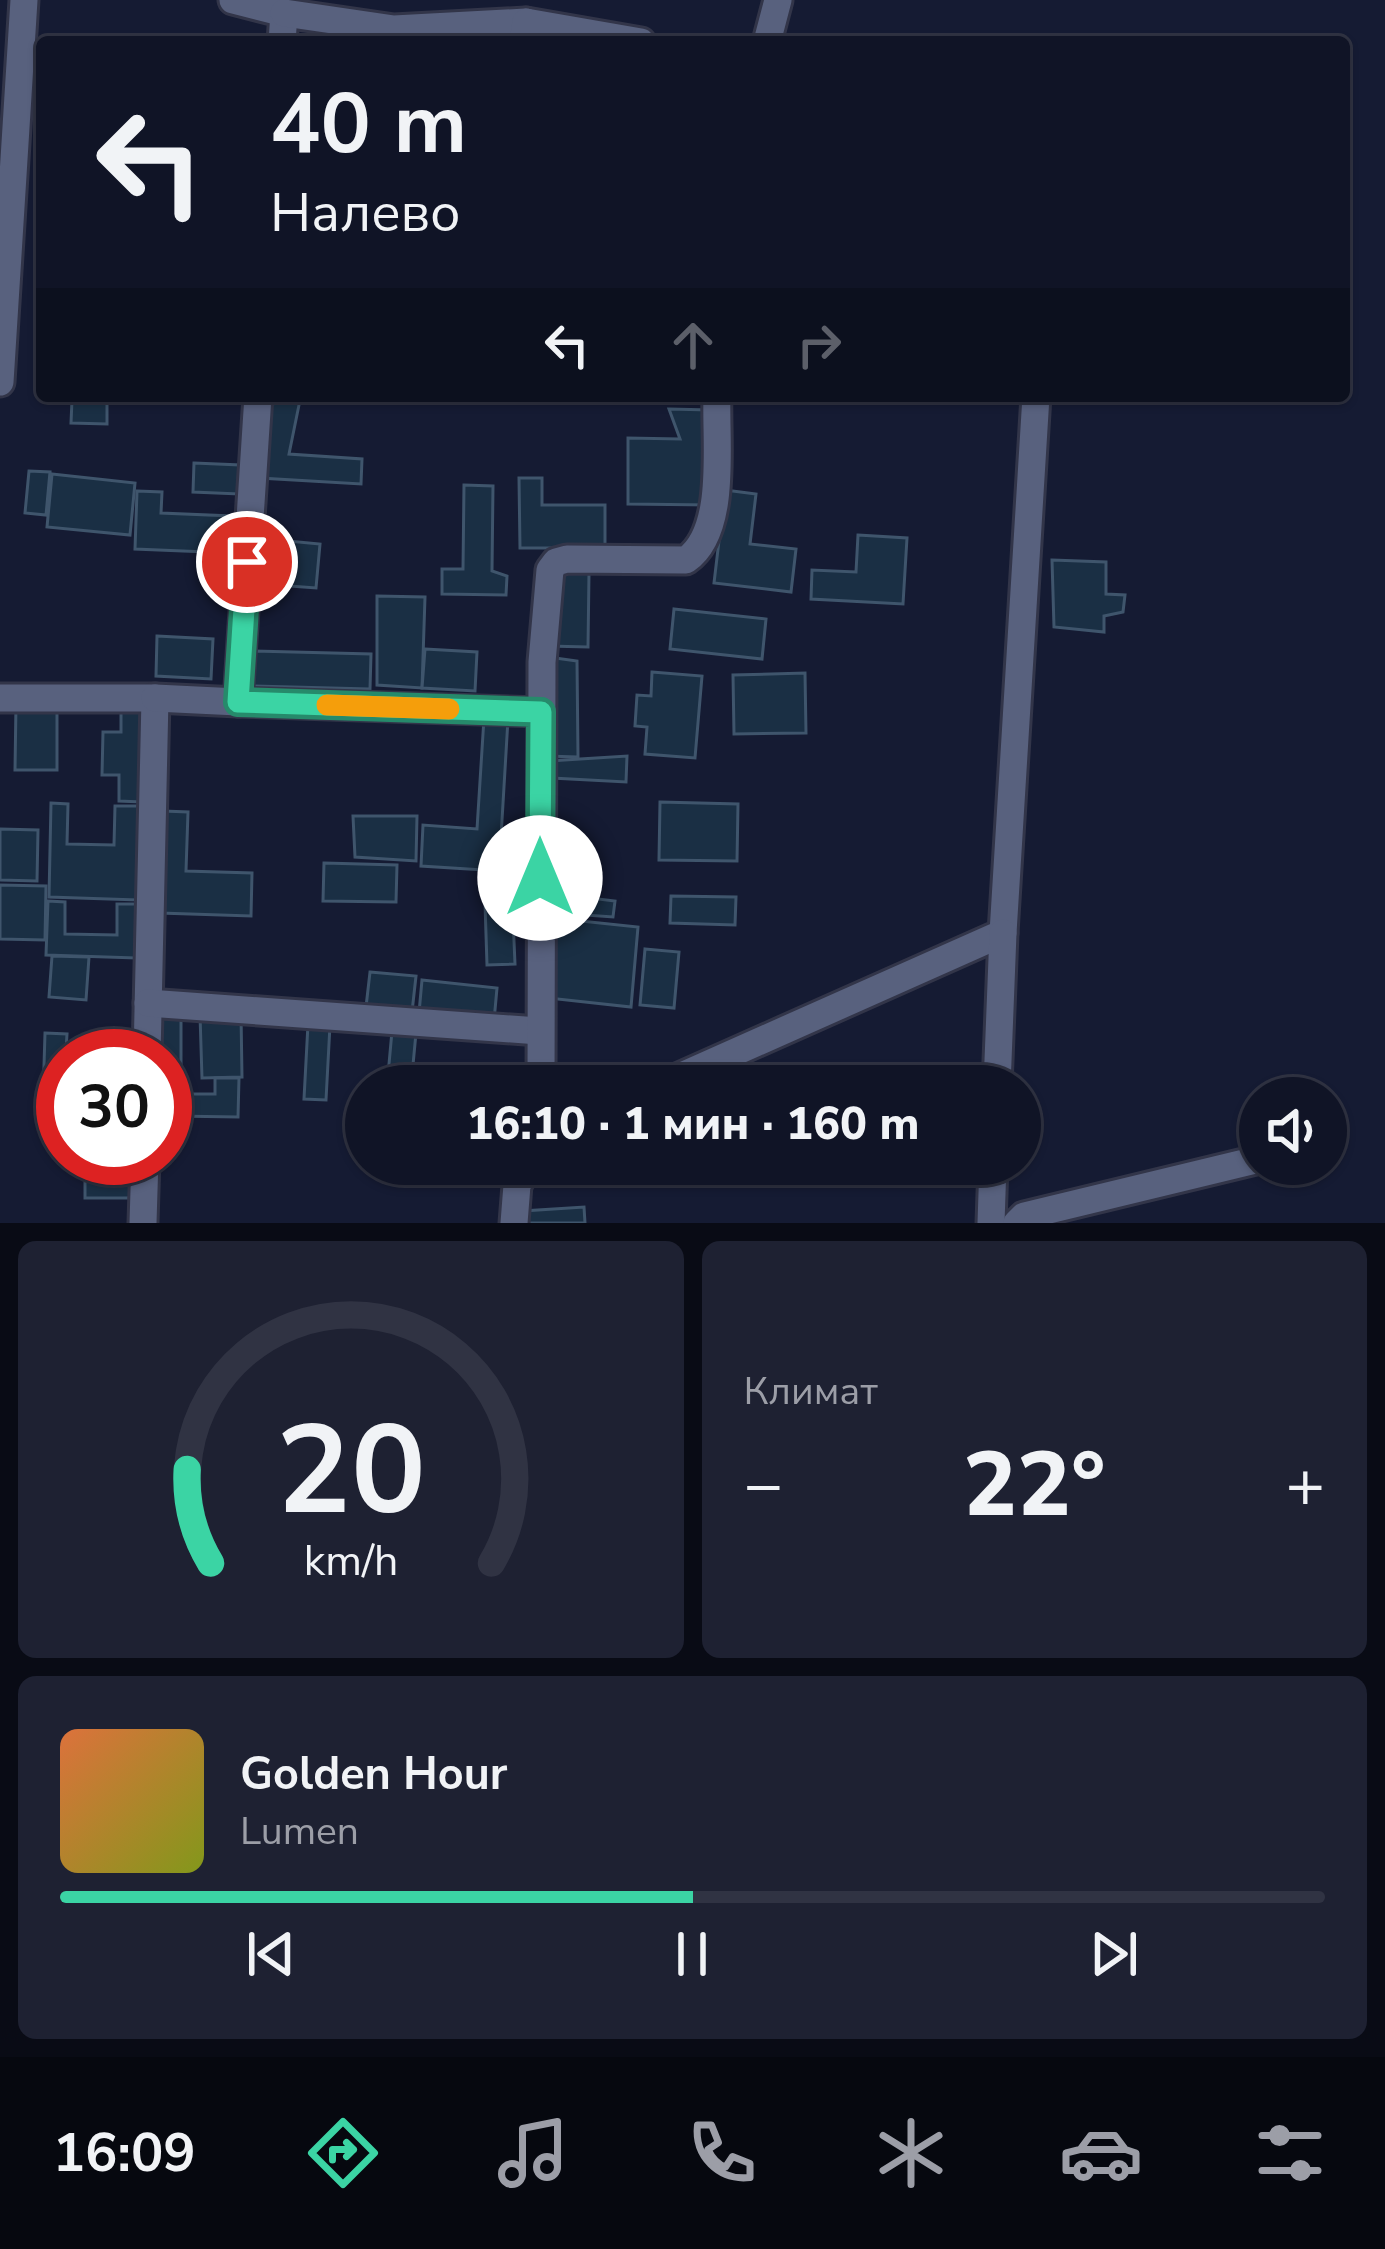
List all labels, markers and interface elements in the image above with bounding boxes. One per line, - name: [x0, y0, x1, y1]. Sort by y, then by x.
- text: 40 m: [270, 67, 467, 182]
- icon: left: [72, 84, 228, 240]
- text: Налево: [270, 176, 461, 250]
- icon: left: [534, 312, 600, 378]
- icon: ahead: [660, 312, 726, 378]
- icon: right: [786, 312, 852, 378]
- pin: [196, 511, 298, 613]
- icon: arrive: [214, 529, 280, 595]
- position arrow: [477, 815, 603, 941]
- speed limit sign: 30: [36, 1029, 192, 1185]
- map controls: [1239, 1077, 1347, 1185]
- button: sound: [1239, 1077, 1347, 1185]
- text: 16:10 · 1 мин · 160 m: [466, 1094, 920, 1155]
- text: Климат: [744, 1365, 878, 1418]
- text: 20: [276, 1386, 426, 1556]
- text: 22°: [963, 1424, 1106, 1547]
- text: −: [744, 1440, 783, 1530]
- text: +: [1285, 1440, 1325, 1530]
- text: km/h: [303, 1531, 398, 1589]
- text: Golden Hour: [240, 1744, 507, 1805]
- text: Lumen: [240, 1805, 359, 1858]
- icon: previous: [238, 1921, 304, 1987]
- icon: pause: [659, 1921, 725, 1987]
- icon: next: [1081, 1921, 1147, 1987]
- icon: directions: [301, 2111, 385, 2195]
- icon: music: [491, 2111, 575, 2195]
- icon: phone: [680, 2111, 764, 2195]
- icon: climate: [869, 2111, 953, 2195]
- icon: car: [1059, 2111, 1143, 2195]
- icon: filters: [1248, 2111, 1332, 2195]
- text: 16:09: [53, 2116, 196, 2190]

